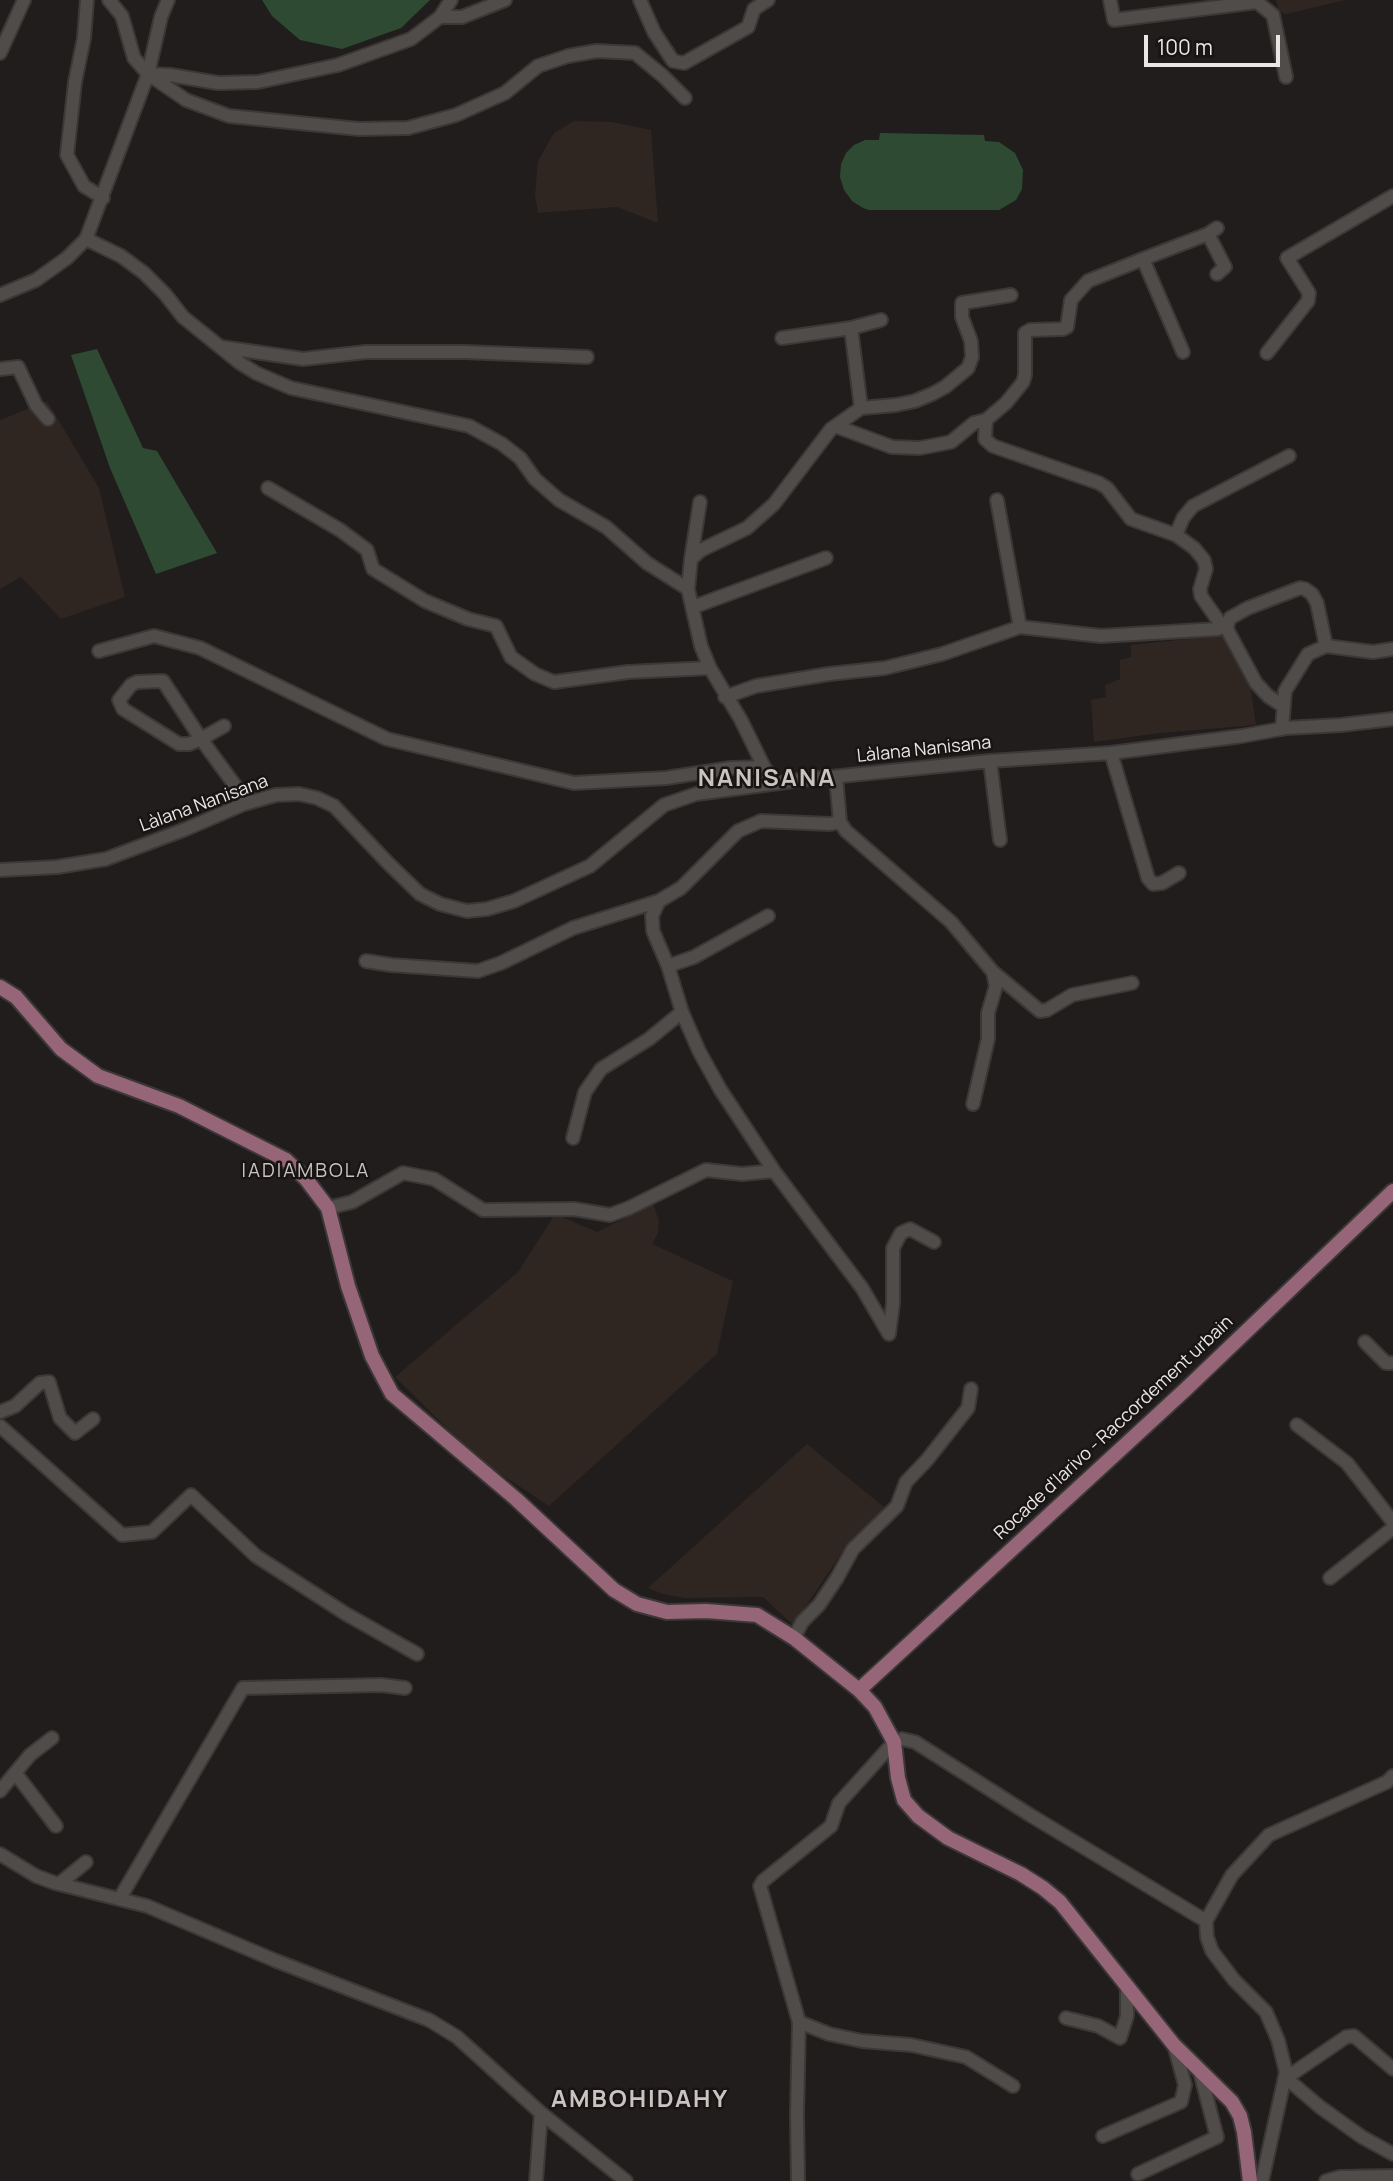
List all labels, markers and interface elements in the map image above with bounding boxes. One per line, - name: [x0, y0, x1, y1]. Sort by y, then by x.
- scale bar: [1148, 21, 1284, 65]
- text: 100 m: [1157, 33, 1213, 61]
- street label: Làlana Nanisana: [856, 732, 992, 768]
- district label: NANISANA: [699, 765, 835, 793]
- street label: Làlana Nanisana: [137, 771, 271, 837]
- district label: IADIAMBOLA: [243, 1161, 369, 1183]
- street label: Rocade d'Iarivo - Raccordement urbain: [990, 1311, 1238, 1545]
- district label: AMBOHIDAHY: [552, 2086, 728, 2114]

